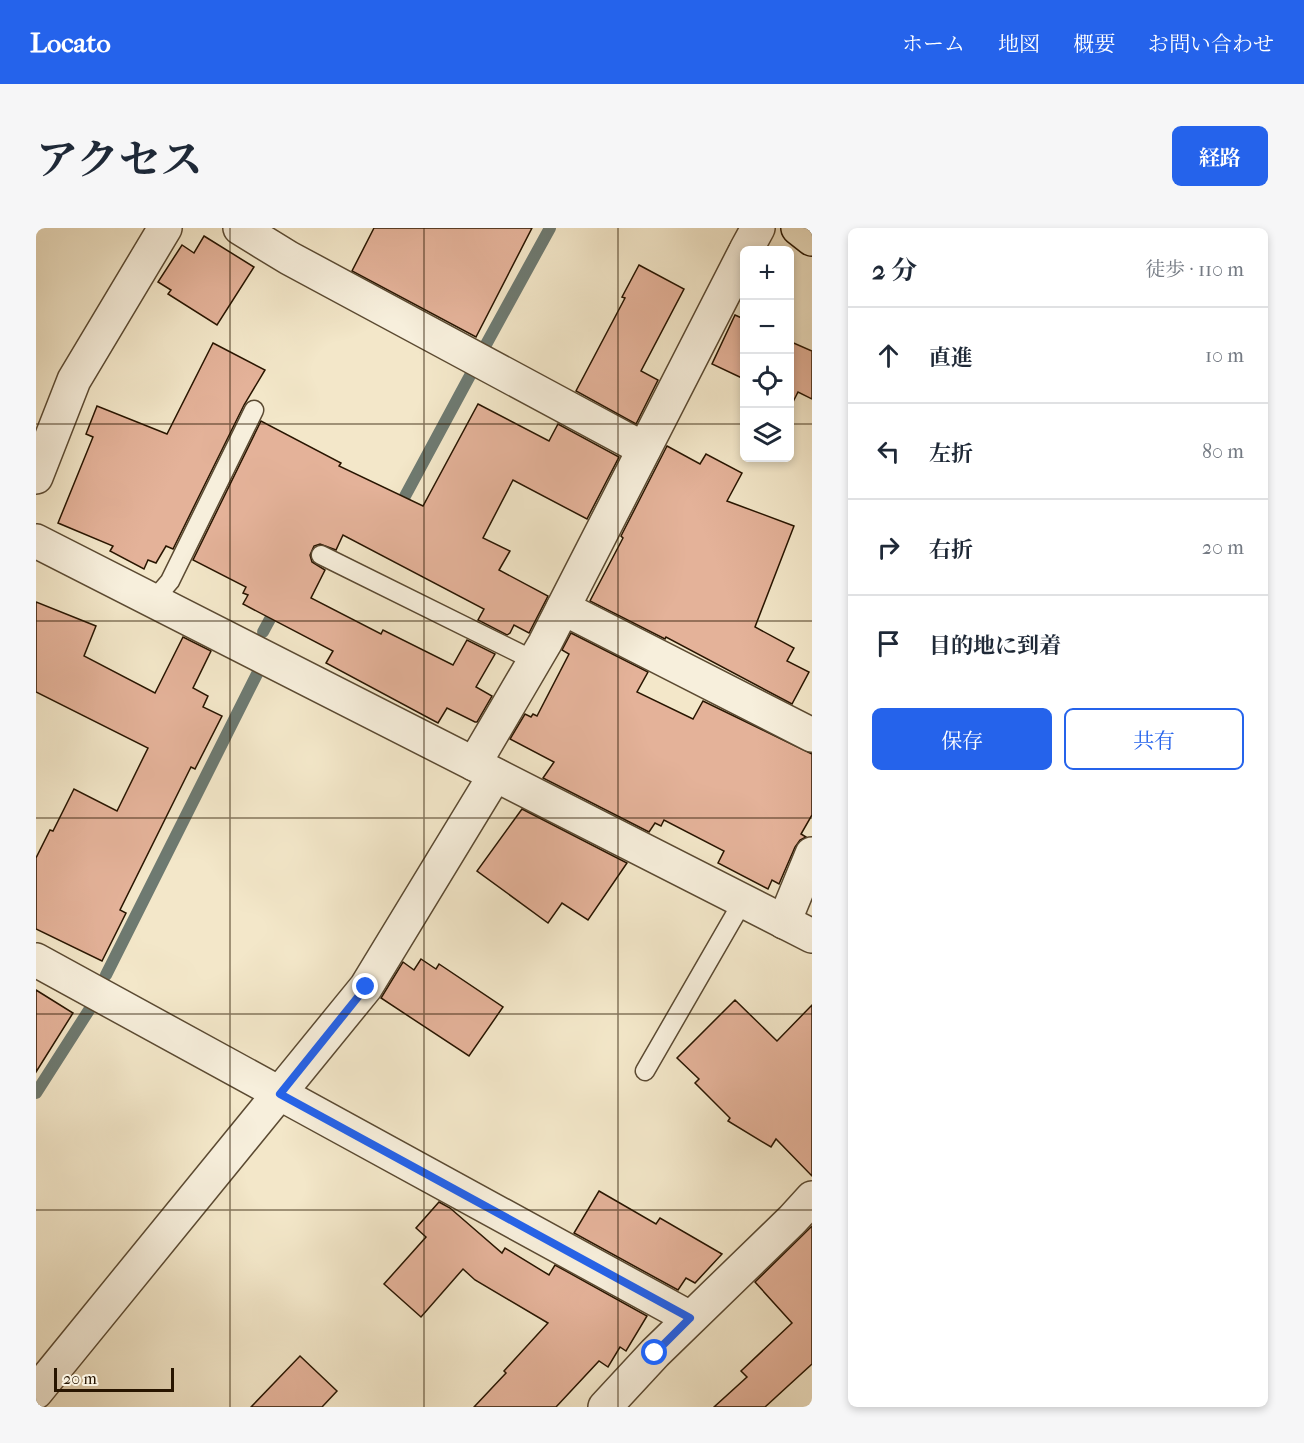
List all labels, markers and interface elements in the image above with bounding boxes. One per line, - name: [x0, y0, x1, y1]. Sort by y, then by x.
- text: Locato: [30, 26, 111, 59]
- text: ホーム: [902, 32, 965, 56]
- text: 地図: [998, 32, 1040, 56]
- text: 概要: [1073, 32, 1115, 56]
- text: お問い合わせ: [1148, 32, 1274, 56]
- button: 経路: [1172, 126, 1268, 186]
- text: アクセス: [36, 136, 203, 185]
- map controls: [740, 246, 794, 462]
- button: +: [740, 246, 794, 300]
- text: 2 分: [872, 255, 917, 286]
- text: 徒歩 · 110 m: [1145, 258, 1244, 281]
- button: −: [740, 300, 794, 354]
- icon: ahead: [872, 339, 905, 372]
- text: 10 m: [1205, 344, 1244, 367]
- text: 直進: [929, 345, 973, 371]
- button: locate: [740, 354, 794, 408]
- button: layers: [740, 408, 794, 462]
- icon: left: [872, 435, 905, 468]
- text: 80 m: [1202, 440, 1244, 463]
- text: 左折: [929, 441, 973, 467]
- icon: right: [872, 531, 905, 564]
- text: 20 m: [1202, 536, 1244, 559]
- text: 右折: [929, 537, 973, 563]
- icon: arrive: [872, 627, 905, 660]
- text: 目的地に到着: [929, 633, 1061, 659]
- button: 保存: [872, 708, 1052, 770]
- button: 共有: [1064, 708, 1244, 770]
- route end: [352, 973, 378, 999]
- route start: [641, 1339, 667, 1365]
- scale bar: [54, 1365, 174, 1392]
- text: 20 m: [63, 1369, 97, 1388]

